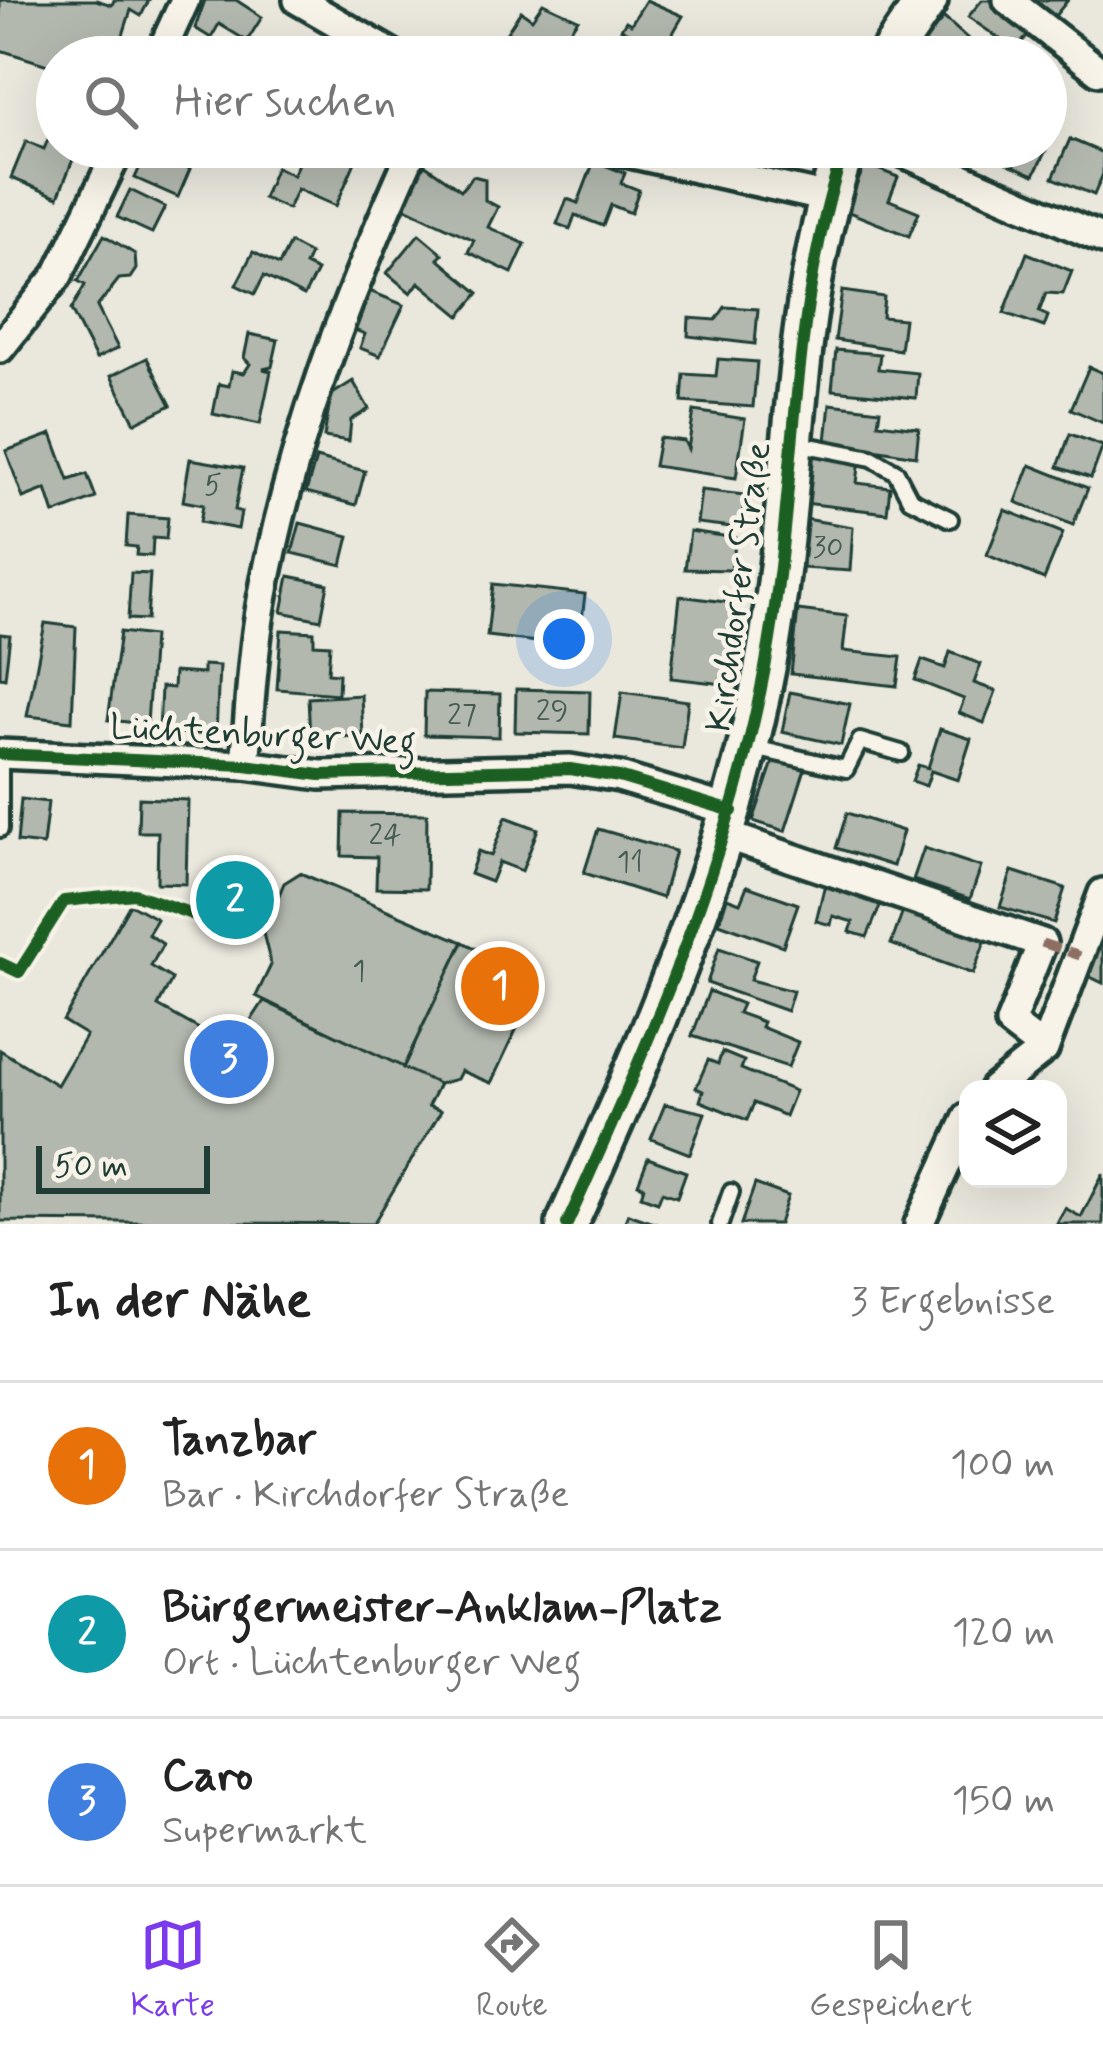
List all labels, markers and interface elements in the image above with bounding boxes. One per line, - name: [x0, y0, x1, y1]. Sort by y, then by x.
- search box: [36, 36, 1067, 168]
- icon: search: [78, 69, 144, 135]
- text: Hier suchen: [174, 73, 396, 132]
- street label: Kirchdorfer Straße: [696, 439, 784, 735]
- house number: 5: [204, 466, 222, 505]
- house number: 30: [813, 528, 843, 567]
- your location: [534, 609, 594, 669]
- house number: 29: [536, 692, 568, 731]
- house number: 27: [447, 696, 477, 735]
- street label: Lüchtenburger Weg: [109, 705, 417, 770]
- house number: 24: [369, 816, 401, 855]
- house number: 11: [617, 843, 643, 882]
- pin: 2: [196, 855, 274, 945]
- pin: 1: [461, 941, 539, 1031]
- house number: 1: [352, 952, 366, 991]
- pin: 3: [190, 1014, 268, 1104]
- map controls: [959, 1080, 1067, 1188]
- button: layers: [959, 1080, 1067, 1188]
- scale bar: [36, 1140, 210, 1193]
- text: 50 m: [54, 1145, 128, 1189]
- text: In der Nähe: [48, 1269, 311, 1335]
- text: 3 Ergebnisse: [850, 1277, 1055, 1328]
- text: Tanzbar: [162, 1411, 316, 1470]
- text: 1: [78, 1440, 96, 1491]
- text: 100 m: [950, 1440, 1055, 1491]
- text: Bar · Kirchdorfer Straße: [162, 1470, 569, 1521]
- text: Bürgermeister-Anklam-Platz: [162, 1579, 722, 1638]
- text: 2: [77, 1608, 97, 1659]
- text: 120 m: [952, 1608, 1055, 1659]
- text: Ort · Lüchtenburger Weg: [162, 1638, 581, 1689]
- text: Caro: [162, 1747, 253, 1806]
- text: 3: [78, 1776, 96, 1827]
- text: 150 m: [952, 1776, 1055, 1827]
- text: Supermarkt: [162, 1806, 367, 1857]
- tab: Karte: [131, 1912, 215, 2028]
- tab: Route: [476, 1912, 548, 2028]
- tab: Gespeichert: [809, 1912, 972, 2028]

